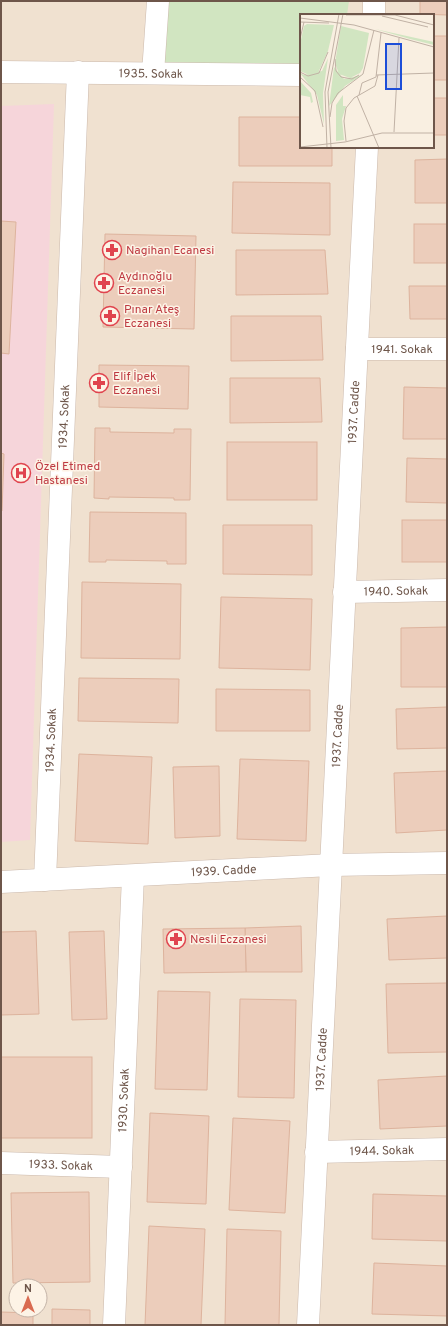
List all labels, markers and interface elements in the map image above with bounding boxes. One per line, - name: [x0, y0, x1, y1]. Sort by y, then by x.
- inset map: [300, 14, 434, 148]
- street label: 1935. Sokak: [119, 66, 183, 83]
- pharmacy icon: Nagihan Ecanesi: [101, 239, 123, 261]
- place label: Nagihan Ecanesi: [126, 243, 214, 259]
- place label: Aydınoğlu Eczanesi: [118, 269, 172, 299]
- pharmacy icon: Aydınoğlu Eczanesi: [93, 272, 115, 294]
- place label: Pınar Ateş Eczanesi: [124, 302, 179, 332]
- pharmacy icon: Pınar Ateş Eczanesi: [99, 305, 121, 327]
- street label: 1941. Sokak: [371, 342, 433, 358]
- place label: Elif İpek Eczanesi: [113, 369, 160, 399]
- pharmacy icon: Elif İpek Eczanesi: [88, 372, 110, 394]
- street label: 1937. Cadde: [345, 380, 364, 444]
- street label: 1934. Sokak: [56, 384, 74, 449]
- place label: Özel Etimed Hastanesi: [35, 459, 100, 489]
- hospital icon: Özel Etimed Hastanesi: [10, 462, 32, 484]
- street label: 1940. Sokak: [363, 583, 429, 601]
- street label: 1937. Cadde: [329, 704, 348, 768]
- street label: 1934. Sokak: [42, 708, 61, 773]
- street label: 1939. Cadde: [191, 862, 257, 881]
- pharmacy icon: Nesli Eczanesi: [165, 928, 187, 950]
- place label: Nesli Eczanesi: [190, 932, 267, 948]
- street label: 1937. Cadde: [313, 1027, 332, 1092]
- street label: 1930. Sokak: [115, 1068, 134, 1133]
- street label: 1944. Sokak: [350, 1143, 414, 1160]
- street label: 1933. Sokak: [29, 1157, 93, 1175]
- north arrow: [8, 1278, 48, 1318]
- text: N: [24, 1282, 32, 1296]

